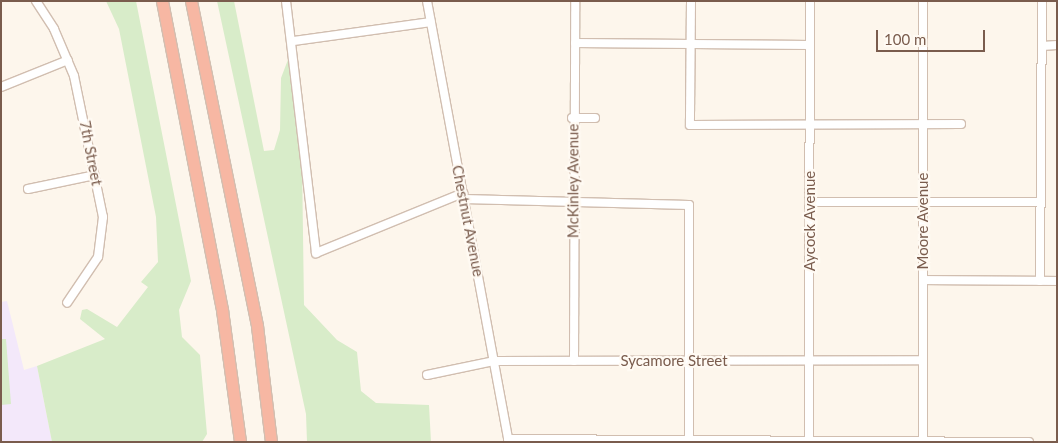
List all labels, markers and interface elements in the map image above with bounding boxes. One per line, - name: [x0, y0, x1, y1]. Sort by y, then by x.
- scale bar: [878, 20, 987, 52]
- text: 100 m: [884, 30, 926, 48]
- street label: 7th Street: [76, 119, 106, 187]
- street label: McKinley Avenue: [564, 123, 582, 239]
- street label: Chestnut Avenue: [448, 163, 488, 279]
- street label: Aycock Avenue: [801, 171, 819, 271]
- street label: Moore Avenue: [914, 172, 932, 270]
- street label: Sycamore Street: [620, 352, 728, 370]

